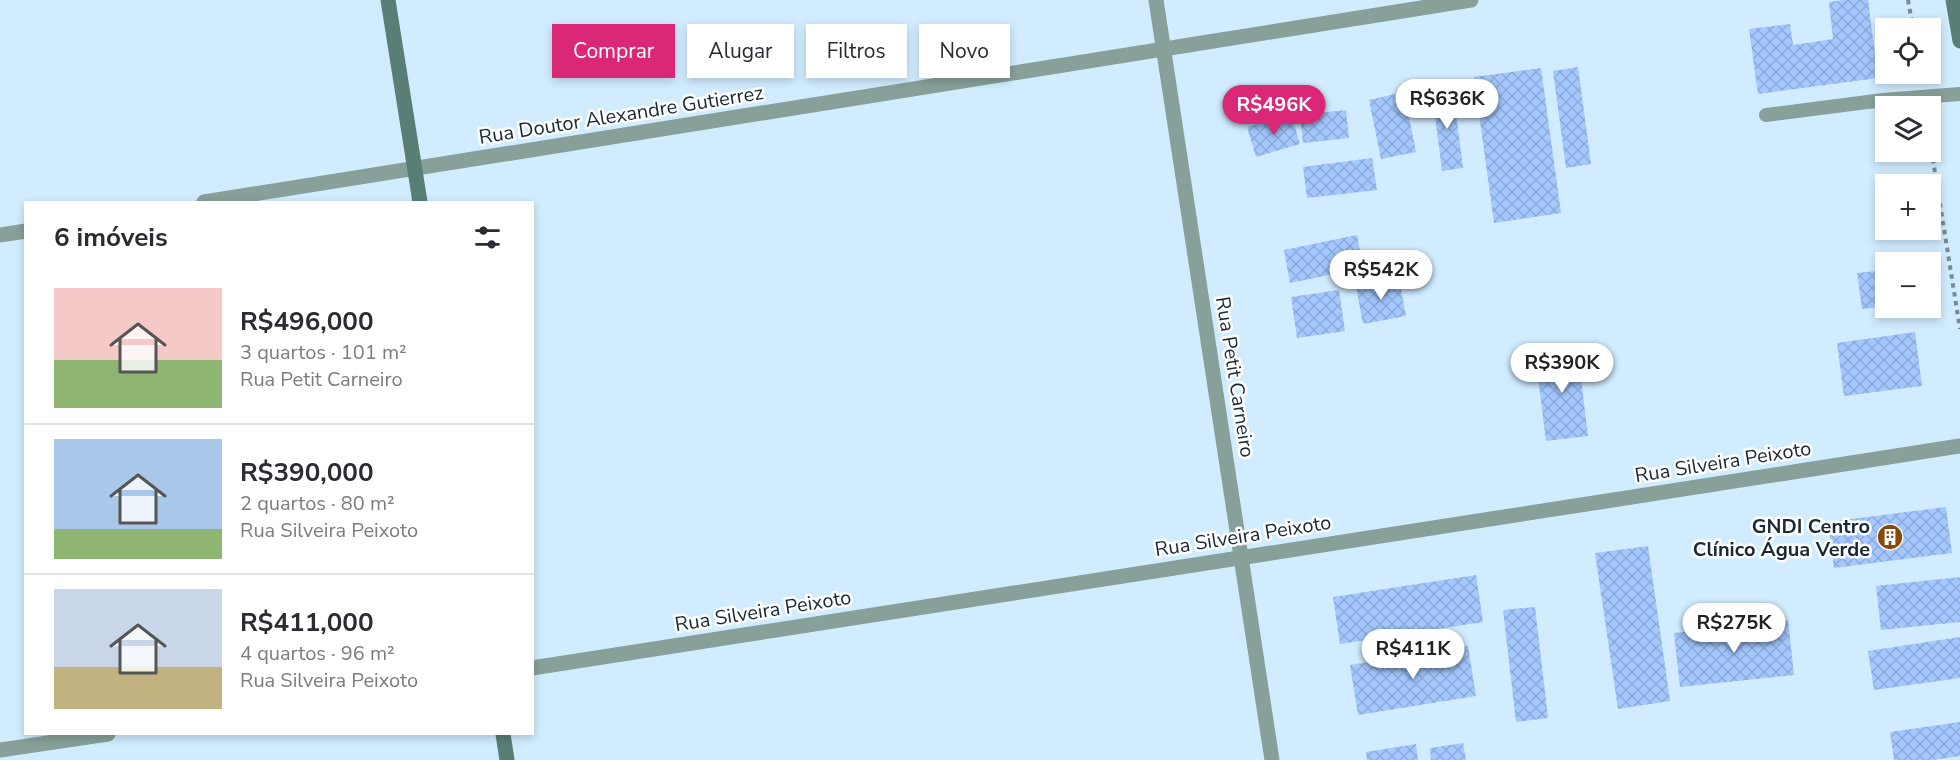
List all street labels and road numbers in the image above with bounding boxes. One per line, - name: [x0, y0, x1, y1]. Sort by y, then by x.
- street label: Rua Doutor Alexandre Gutierrez: [477, 79, 765, 151]
- street label: Rua Petit Carneiro: [1209, 295, 1261, 459]
- street label: Rua Silveira Peixoto: [1633, 435, 1813, 489]
- street label: Rua Silveira Peixoto: [1153, 509, 1333, 563]
- street label: Rua Silveira Peixoto: [673, 584, 853, 638]

